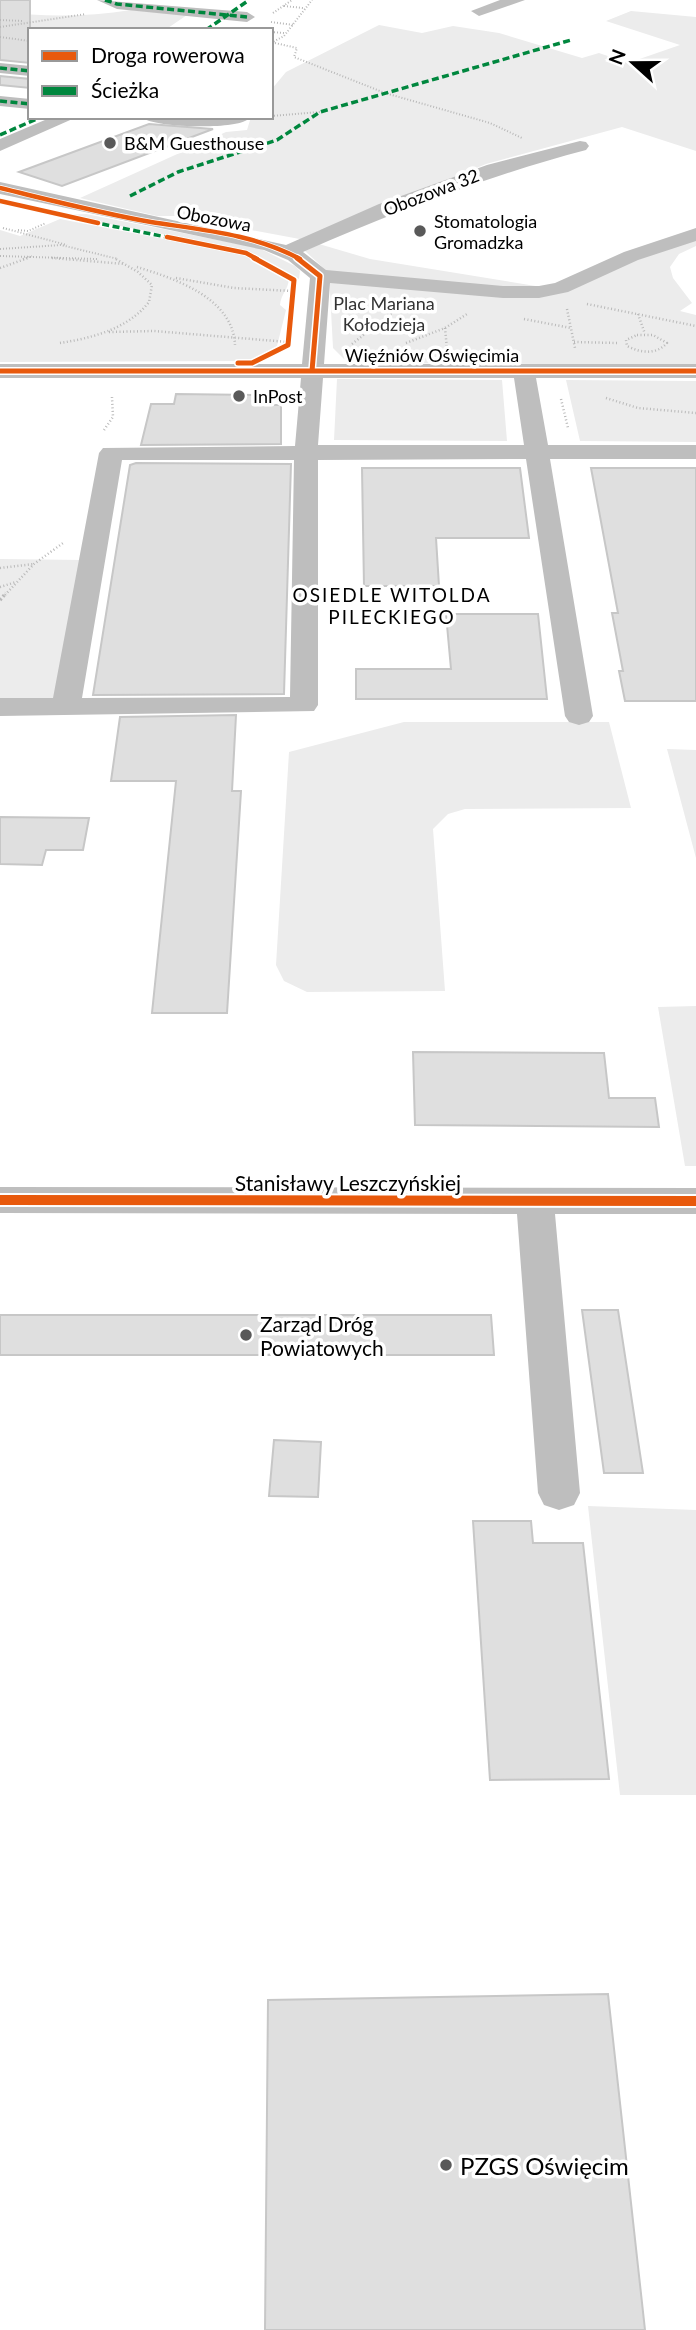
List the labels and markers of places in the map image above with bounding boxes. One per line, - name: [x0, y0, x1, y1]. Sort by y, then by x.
- place label: B&M Guesthouse: [124, 132, 264, 154]
- marker: B&M Guesthouse: [102, 135, 118, 151]
- place label: Stomatologia Gromadzka: [434, 210, 537, 253]
- marker: Stomatologia Gromadzka: [412, 223, 428, 239]
- place label: InPost: [253, 385, 303, 407]
- marker: InPost: [231, 388, 247, 404]
- place label: Zarząd Dróg Powiatowych: [260, 1311, 384, 1360]
- marker: Zarząd Dróg Powiatowych: [238, 1327, 254, 1343]
- place label: PZGS Oświęcim: [460, 2151, 629, 2180]
- marker: PZGS Oświęcim: [438, 2157, 454, 2173]

